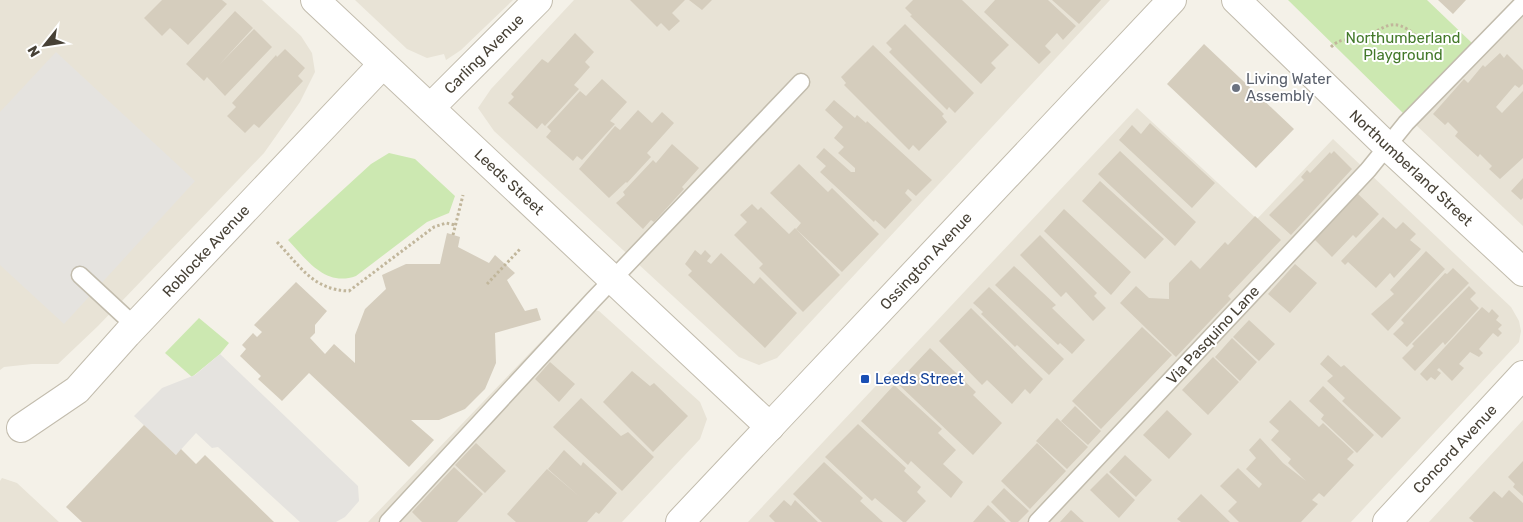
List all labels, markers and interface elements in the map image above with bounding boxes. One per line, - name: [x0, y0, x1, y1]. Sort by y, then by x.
- street label: Carling Avenue: [440, 10, 528, 98]
- north arrow: [20, 20, 70, 70]
- park label: Northumberland Playground: [1345, 29, 1461, 64]
- text: N: [24, 43, 44, 60]
- place label: Living Water Assembly: [1246, 70, 1332, 105]
- marker: Living Water Assembly: [1230, 82, 1242, 94]
- street label: Northumberland Street: [1346, 106, 1477, 230]
- street label: Leeds Street: [470, 145, 548, 219]
- street label: Roblocke Avenue: [159, 201, 253, 301]
- street label: Ossington Avenue: [876, 209, 976, 313]
- street label: Via Pasquino Lane: [1163, 282, 1263, 388]
- place label: Leeds Street: [875, 370, 964, 388]
- marker: Leeds Street: [859, 373, 871, 385]
- street label: Concord Avenue: [1409, 401, 1501, 497]

